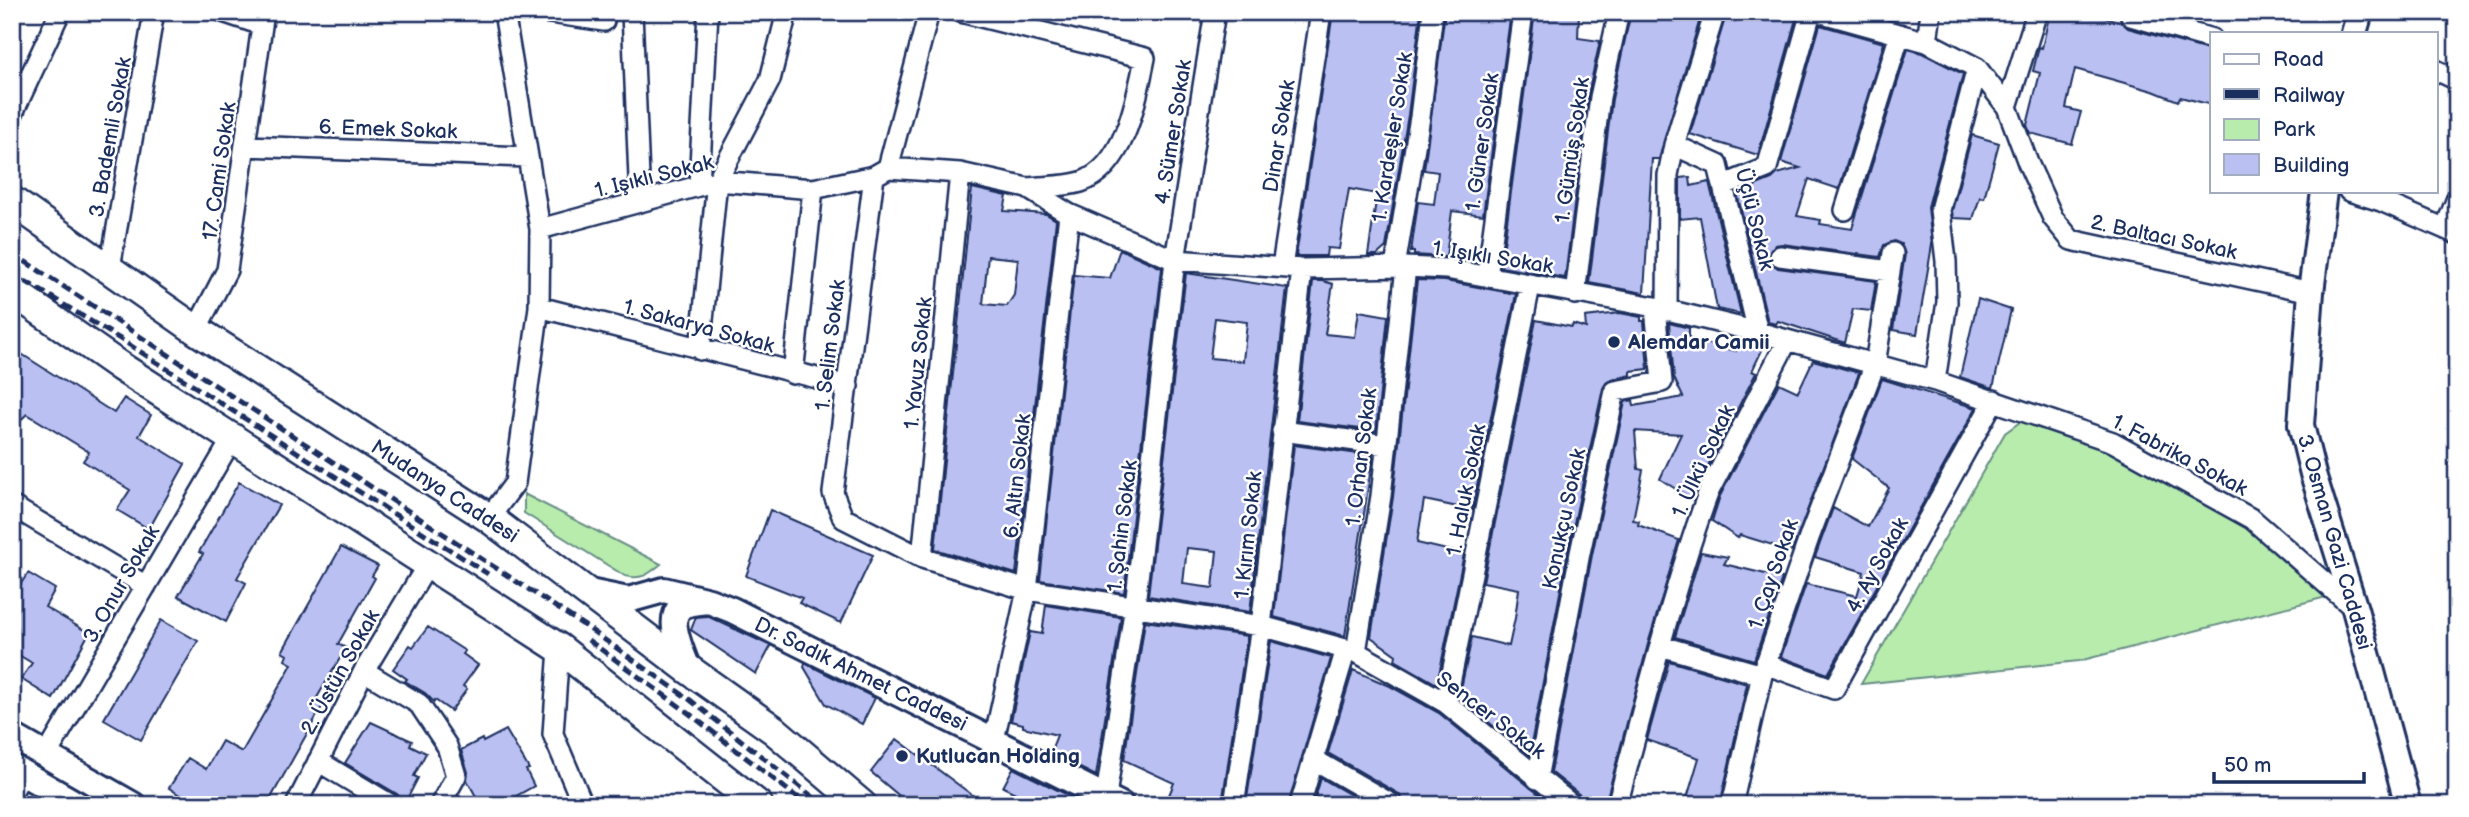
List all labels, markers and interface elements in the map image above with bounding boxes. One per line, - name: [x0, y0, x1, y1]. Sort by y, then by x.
- legend: [2210, 32, 2438, 192]
- text: Road: [2273, 47, 2324, 72]
- street label: 1. Kardeşler Sokak: [1367, 50, 1418, 224]
- street label: 3. Bademli Sokak: [84, 54, 137, 219]
- street label: 4. Sümer Sokak: [1150, 57, 1197, 206]
- street label: 1. Güner Sokak: [1460, 71, 1505, 213]
- street label: 1. Gümüş Sokak: [1550, 75, 1595, 225]
- street label: Dinar Sokak: [1258, 77, 1301, 194]
- text: Railway: [2273, 83, 2345, 108]
- street label: 17. Cami Sokak: [197, 100, 242, 242]
- street label: 6. Emek Sokak: [318, 115, 458, 144]
- text: Park: [2273, 117, 2316, 142]
- street label: 1. Işıklı Sokak: [592, 149, 717, 203]
- text: Building: [2273, 153, 2349, 178]
- street label: Üçlü Sokak: [1730, 165, 1779, 273]
- street label: 2. Baltacı Sokak: [2088, 210, 2240, 265]
- street label: 1. Işıklı Sokak: [1431, 236, 1556, 279]
- street label: 1. Selim Sokak: [810, 278, 851, 412]
- street label: 1. Sakarya Sokak: [621, 294, 778, 359]
- street label: 1. Yavuz Sokak: [899, 295, 938, 430]
- place label: Alemdar Camii: [1627, 330, 1770, 355]
- marker: Alemdar Camii: [1606, 334, 1622, 350]
- street label: 1. Orhan Sokak: [1341, 386, 1382, 527]
- street label: 1. Ülkü Sokak: [1666, 400, 1741, 521]
- street label: 1. Fabrika Sokak: [2108, 409, 2252, 502]
- street label: 6. Altın Sokak: [999, 412, 1037, 540]
- street label: 1. Haluk Sokak: [1441, 421, 1492, 558]
- street label: 3. Osman Gazi Caddesi: [2292, 432, 2377, 653]
- street label: Mudanya Caddesi: [366, 434, 523, 548]
- street label: Konukçu Sokak: [1537, 446, 1592, 592]
- street label: 1. Şahin Sokak: [1102, 458, 1143, 593]
- street label: 1. Kırım Sokak: [1229, 469, 1268, 600]
- street label: 4. Ay Sokak: [1841, 513, 1914, 617]
- street label: 1. Çay Sokak: [1743, 515, 1804, 633]
- street label: 3. Onur Sokak: [78, 520, 166, 648]
- street label: 2. Üstün Sokak: [296, 605, 385, 739]
- street label: Dr. Sadık Ahmet Caddesi: [750, 612, 971, 737]
- street label: Sencer Sokak: [1431, 666, 1551, 765]
- scale bar: [2214, 740, 2364, 784]
- place label: Kutlucan Holding: [916, 744, 1080, 769]
- marker: Kutlucan Holding: [894, 748, 910, 764]
- text: 50 m: [2224, 753, 2271, 778]

